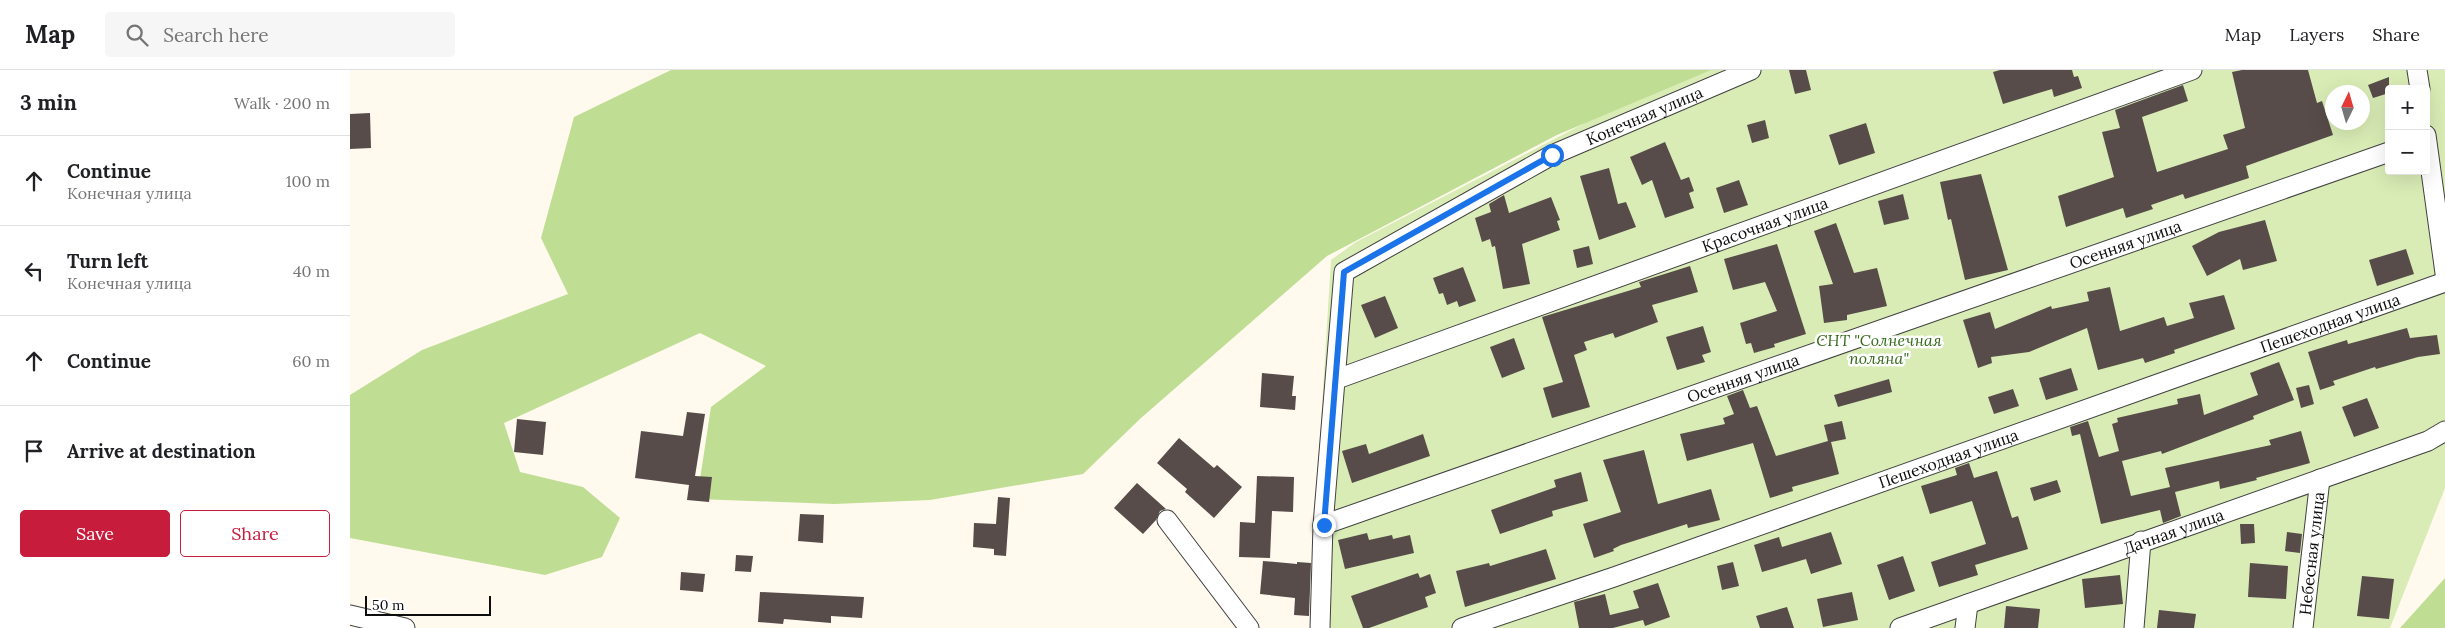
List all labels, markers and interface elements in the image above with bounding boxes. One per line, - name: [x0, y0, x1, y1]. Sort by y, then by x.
- search box: [105, 12, 455, 57]
- text: Map: [25, 19, 75, 50]
- icon: search: [123, 21, 151, 49]
- text: Search here: [163, 23, 269, 47]
- text: Map: [2225, 23, 2261, 46]
- text: Layers: [2289, 23, 2344, 46]
- text: Share: [2372, 23, 2420, 46]
- street label: Конечная улица: [1583, 82, 1706, 149]
- north arrow: [2325, 85, 2370, 130]
- map controls: [2385, 85, 2430, 175]
- button: +: [2385, 85, 2430, 130]
- text: 3 min: [20, 89, 77, 116]
- text: Walk · 200 m: [234, 93, 330, 113]
- button: −: [2385, 130, 2430, 175]
- route start: [1541, 144, 1564, 167]
- text: Continue: [67, 159, 151, 183]
- icon: ahead: [20, 167, 48, 195]
- text: 100 m: [286, 171, 330, 191]
- text: Конечная улица: [67, 183, 192, 203]
- street label: Красочная улица: [1699, 192, 1831, 256]
- street label: Осенняя улица: [2067, 215, 2184, 273]
- text: Turn left: [67, 249, 148, 273]
- icon: left: [20, 257, 48, 285]
- text: 40 m: [293, 261, 330, 281]
- text: Конечная улица: [67, 273, 192, 293]
- street label: Пешеходная улица: [2257, 289, 2403, 357]
- park label: СНТ "Солнечная поляна": [1816, 330, 1942, 368]
- icon: ahead: [20, 347, 48, 375]
- text: Continue: [67, 349, 151, 373]
- street label: Осенняя улица: [1684, 349, 1802, 407]
- text: 60 m: [292, 351, 330, 371]
- street label: Пешеходная улица: [1876, 424, 2021, 492]
- icon: arrive: [20, 437, 48, 465]
- text: Arrive at destination: [67, 439, 256, 463]
- street label: Небесная улица: [2295, 491, 2328, 616]
- street label: Дачная улица: [2120, 504, 2226, 558]
- button: Save: [20, 510, 170, 557]
- button: Share: [180, 510, 330, 557]
- route end: [1313, 514, 1336, 537]
- scale bar: [365, 593, 491, 616]
- text: 50 m: [372, 596, 405, 614]

